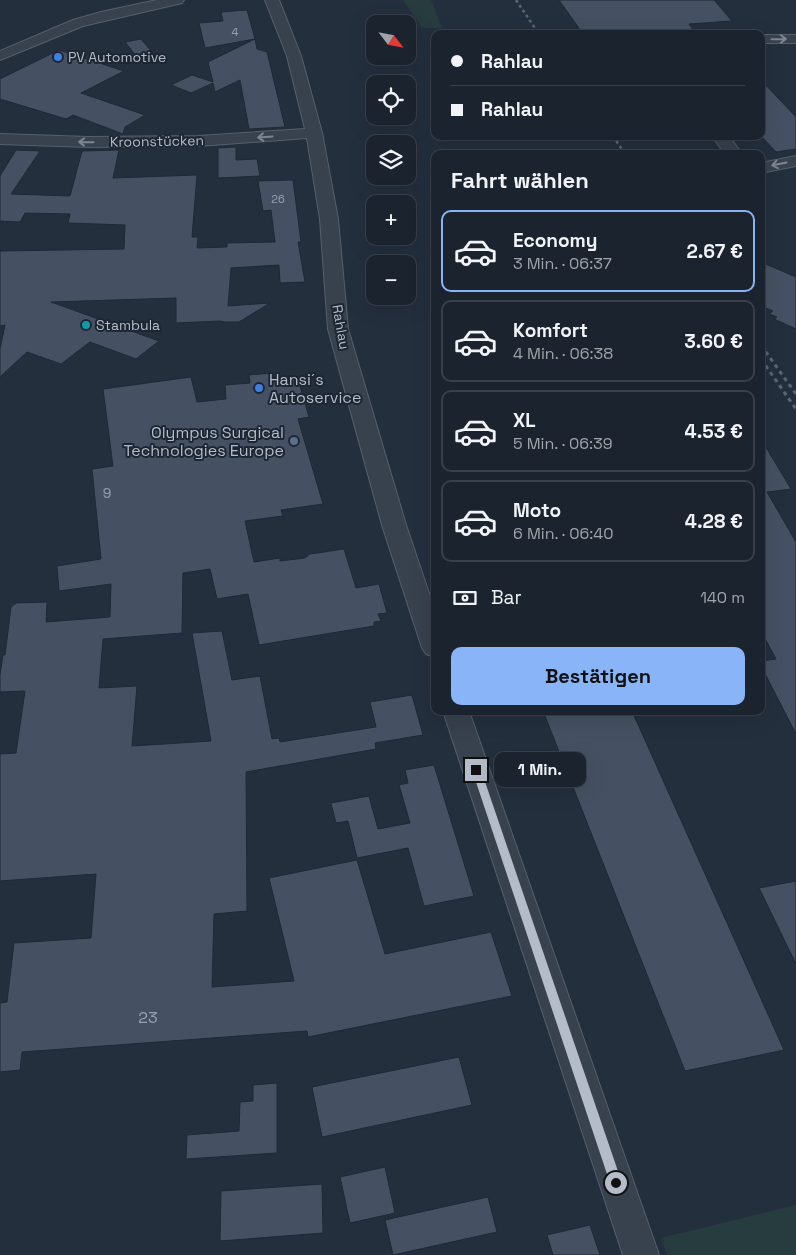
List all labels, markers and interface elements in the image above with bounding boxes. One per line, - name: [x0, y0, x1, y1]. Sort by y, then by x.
- north arrow: [366, 15, 416, 65]
- map controls: [366, 15, 416, 305]
- house number: 4: [232, 25, 239, 39]
- one-way arrow: [770, 34, 786, 44]
- place label: PV Automotive: [68, 48, 166, 66]
- text: Rahlau: [481, 49, 543, 74]
- marker: PV Automotive: [52, 51, 64, 63]
- button: locate: [366, 75, 416, 125]
- text: Rahlau: [481, 97, 543, 122]
- street label: Kroonstücken: [110, 131, 204, 151]
- one-way arrow: [258, 132, 274, 141]
- button: layers: [366, 135, 416, 185]
- one-way arrow: [78, 137, 94, 146]
- one-way arrow: [771, 160, 787, 170]
- text: Fahrt wählen: [451, 166, 589, 194]
- house number: 26: [271, 192, 285, 206]
- button: +: [366, 195, 416, 245]
- text: Economy: [513, 228, 597, 253]
- icon: car: [453, 229, 498, 274]
- text: 2.67 €: [687, 239, 743, 264]
- text: 3 Min. · 06:37: [513, 253, 612, 274]
- button: −: [366, 255, 416, 305]
- street label: Rahlau: [328, 303, 354, 351]
- place label: Stambula: [96, 316, 160, 334]
- text: Komfort: [513, 318, 588, 343]
- marker: Stambula: [80, 319, 92, 331]
- icon: car: [453, 319, 498, 364]
- text: 3.60 €: [684, 329, 743, 354]
- text: 4 Min. · 06:38: [513, 343, 613, 364]
- place label: Hansi´s Autoservice: [269, 369, 361, 408]
- marker: Hansi´s Autoservice: [253, 382, 265, 394]
- text: XL: [513, 408, 536, 433]
- icon: car: [453, 409, 498, 454]
- text: 4.53 €: [685, 419, 743, 444]
- place label: Olympus Surgical Technologies Europe: [123, 422, 284, 461]
- text: 5 Min. · 06:39: [513, 433, 613, 454]
- marker: Olympus Surgical Technologies Europe: [288, 435, 300, 447]
- house number: 9: [103, 484, 111, 502]
- text: Moto: [513, 498, 561, 523]
- icon: car: [453, 499, 498, 544]
- text: 4.28 €: [685, 509, 743, 534]
- text: 6 Min. · 06:40: [513, 523, 614, 544]
- icon: cash: [451, 584, 479, 612]
- text: Bar: [491, 585, 522, 610]
- text: 140 m: [700, 587, 745, 608]
- button: Bestätigen: [451, 647, 745, 705]
- callout: 1 Min.: [494, 752, 586, 788]
- route end: [465, 759, 487, 781]
- text: 1 Min.: [518, 759, 562, 780]
- house number: 23: [138, 1007, 158, 1028]
- route start: [605, 1172, 627, 1194]

